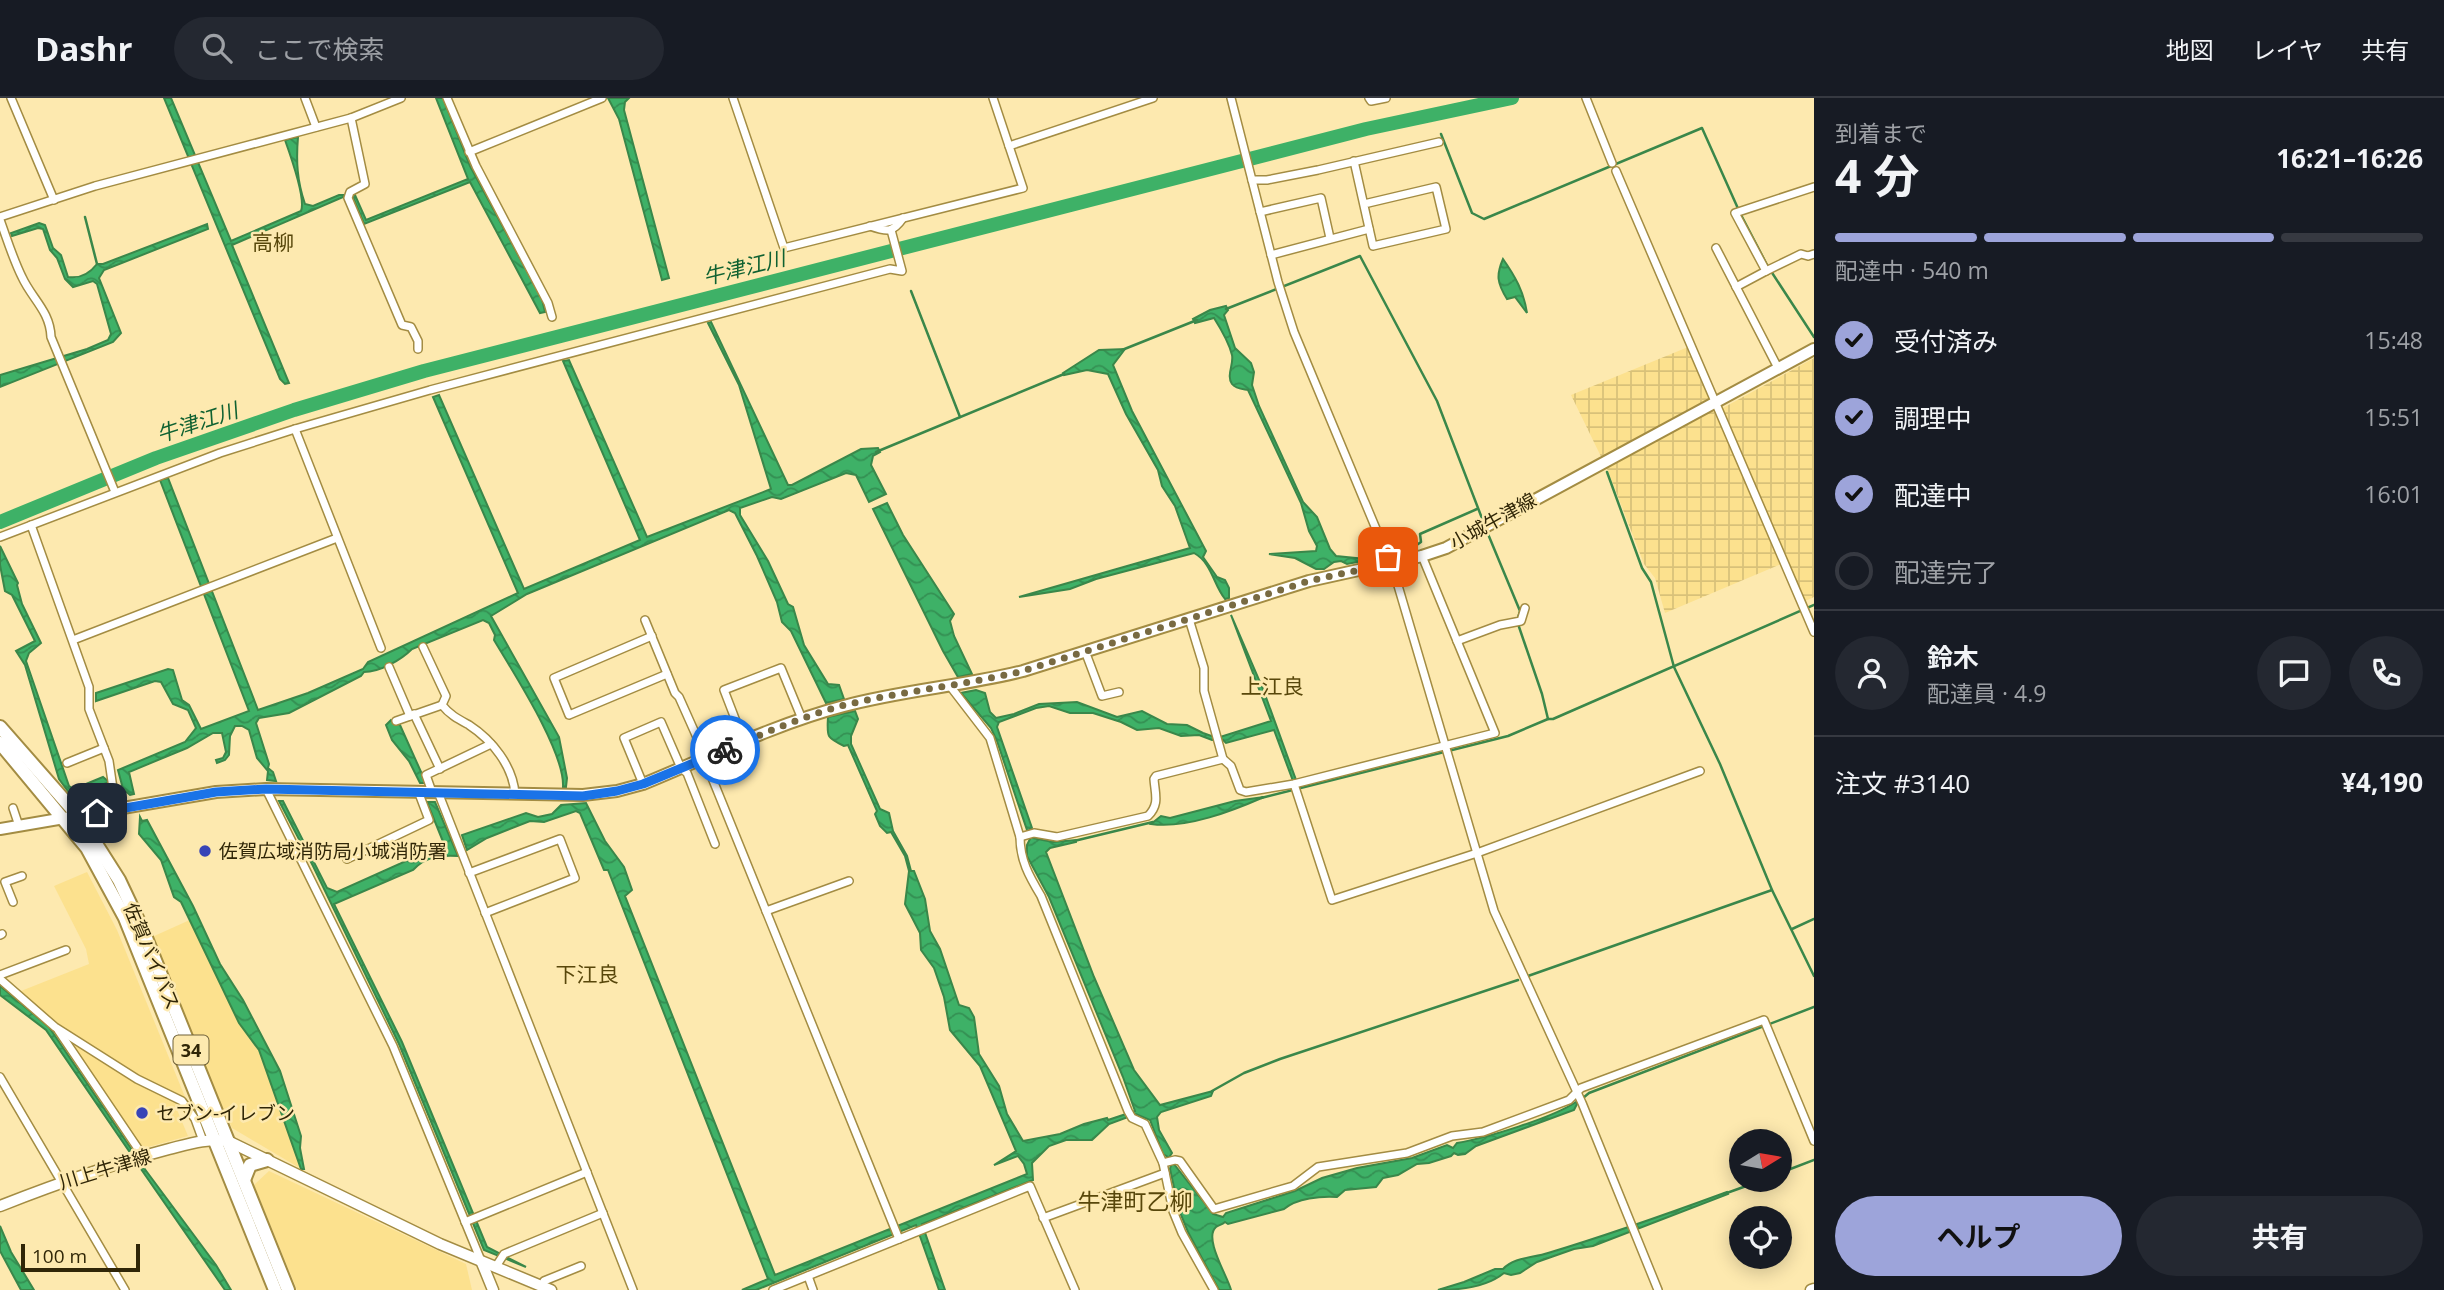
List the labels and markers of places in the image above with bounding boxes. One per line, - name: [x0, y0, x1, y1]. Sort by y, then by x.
- pin: [1358, 527, 1418, 587]
- pin: [67, 783, 127, 843]
- place label: 佐賀広域消防局小城消防署: [219, 838, 447, 864]
- marker: 佐賀広域消防局小城消防署: [197, 843, 213, 859]
- place label: セブン-イレブン: [156, 1100, 295, 1126]
- marker: セブン-イレブン: [134, 1105, 150, 1121]

